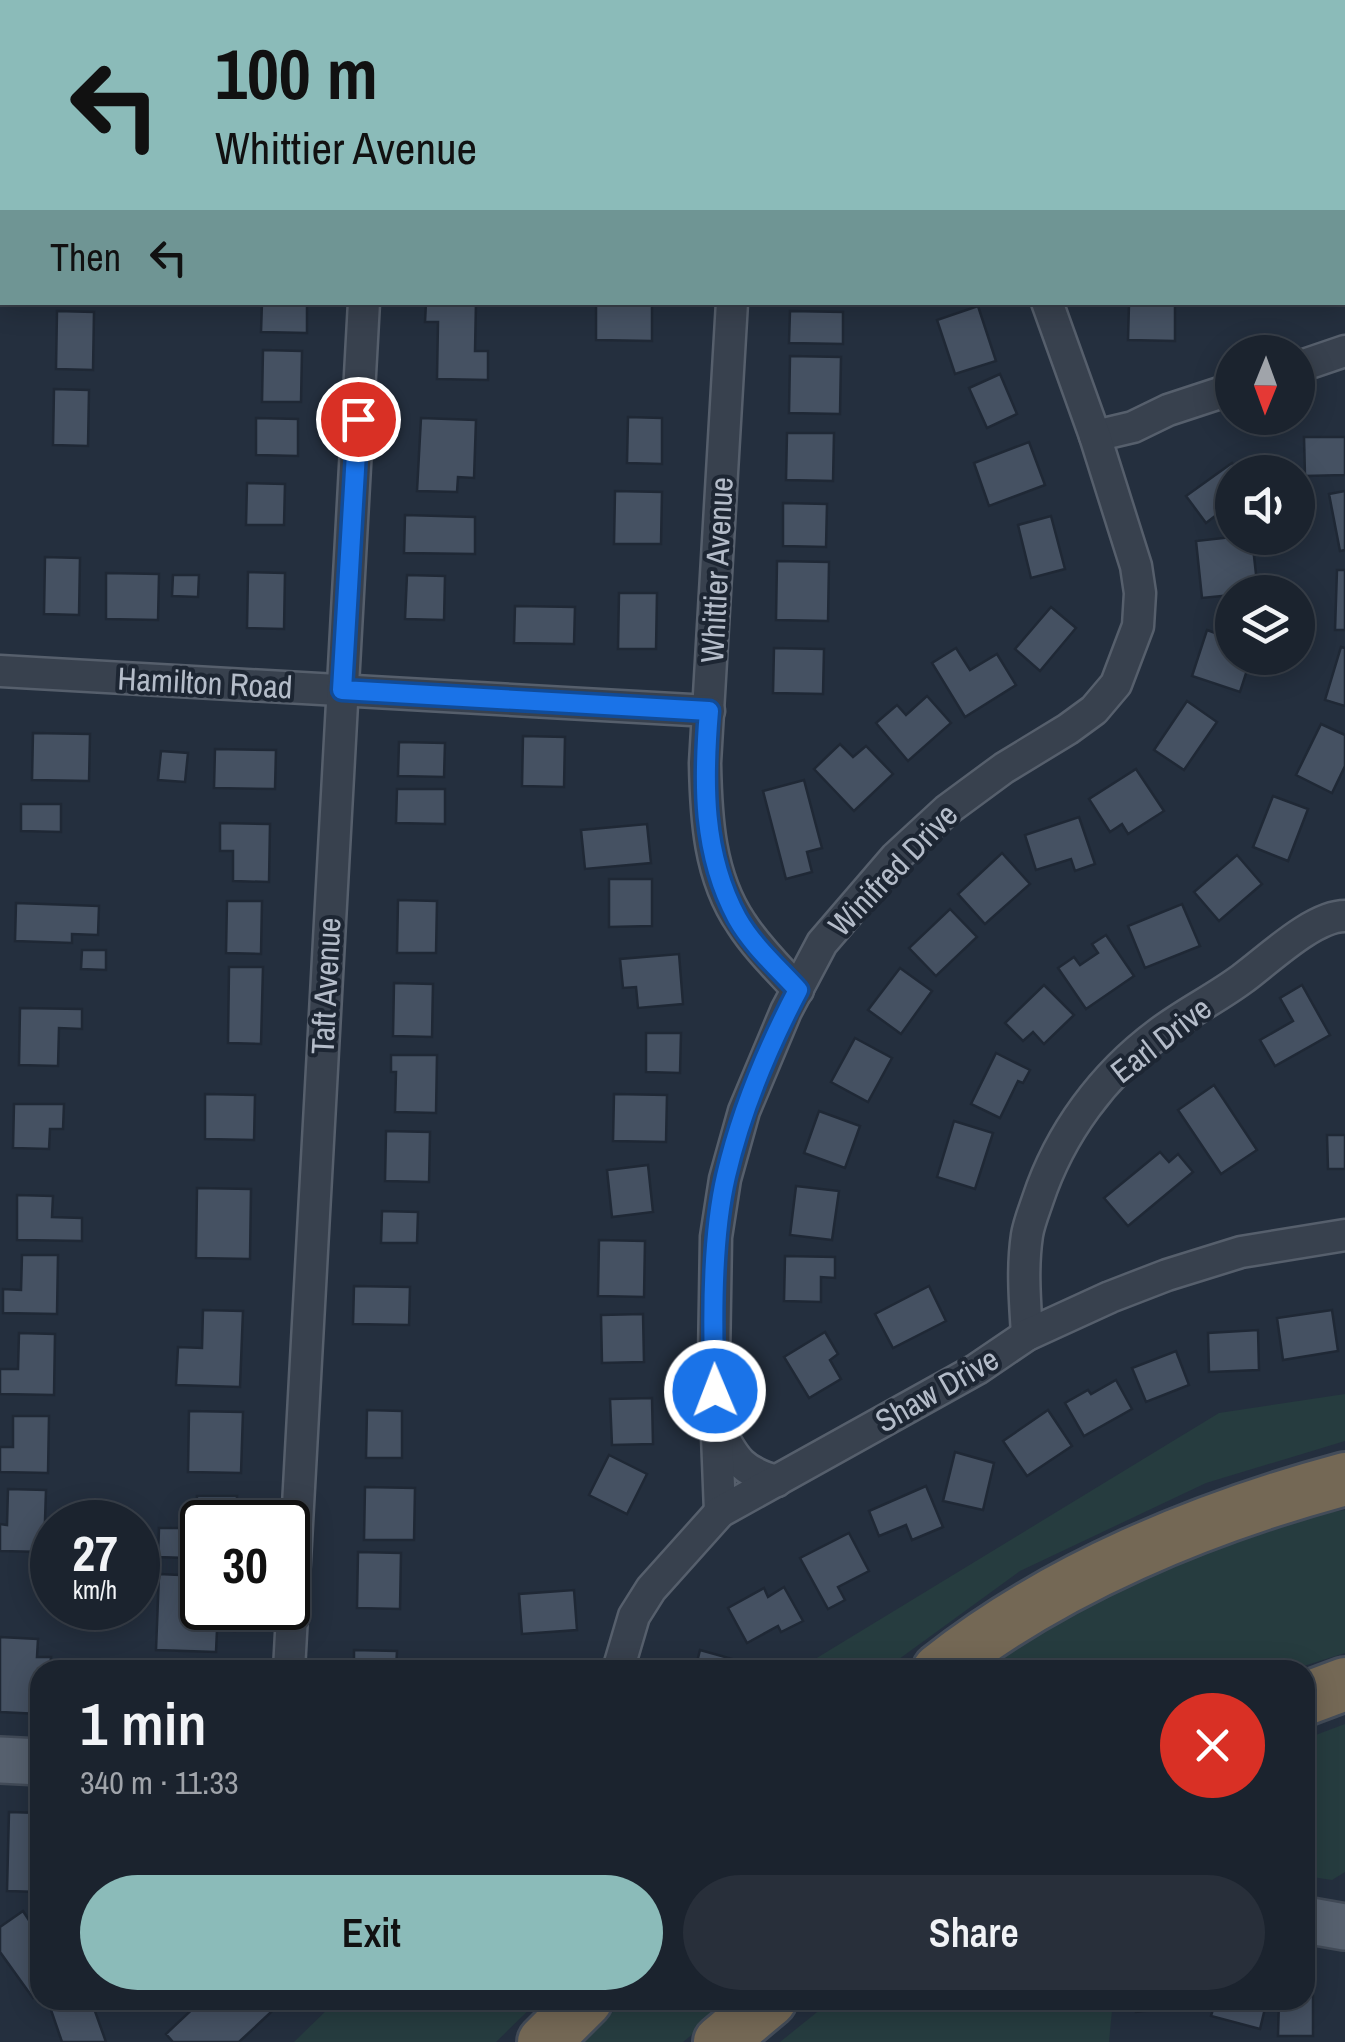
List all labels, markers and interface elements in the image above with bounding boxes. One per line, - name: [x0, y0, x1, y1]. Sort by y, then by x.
- text: 100 m: [215, 27, 378, 121]
- icon: left: [50, 40, 180, 170]
- text: Whittier Avenue: [215, 117, 477, 178]
- icon: left: [141, 230, 196, 285]
- text: Then: [50, 232, 121, 283]
- north arrow: [1215, 335, 1315, 435]
- map controls: [1215, 335, 1315, 675]
- pin: [316, 377, 401, 462]
- icon: arrive: [331, 392, 386, 447]
- button: sound: [1215, 455, 1315, 555]
- street label: Whittier Avenue: [690, 476, 743, 664]
- button: layers: [1215, 575, 1315, 675]
- street label: Hamilton Road: [117, 656, 294, 709]
- street label: Winifred Drive: [818, 794, 967, 945]
- street label: Taft Avenue: [300, 916, 351, 1056]
- street label: Earl Drive: [1101, 987, 1220, 1092]
- street label: Shaw Drive: [867, 1337, 1006, 1442]
- position arrow: [663, 1339, 767, 1443]
- speed limit sign: 30: [180, 1500, 310, 1630]
- text: 27: [72, 1519, 118, 1587]
- text: km/h: [73, 1573, 117, 1607]
- text: 1 min: [80, 1683, 207, 1764]
- button: close: [1160, 1693, 1265, 1798]
- text: 340 m · 11:33: [80, 1761, 239, 1804]
- button: Exit: [80, 1875, 663, 1990]
- button: Share: [683, 1875, 1265, 1990]

